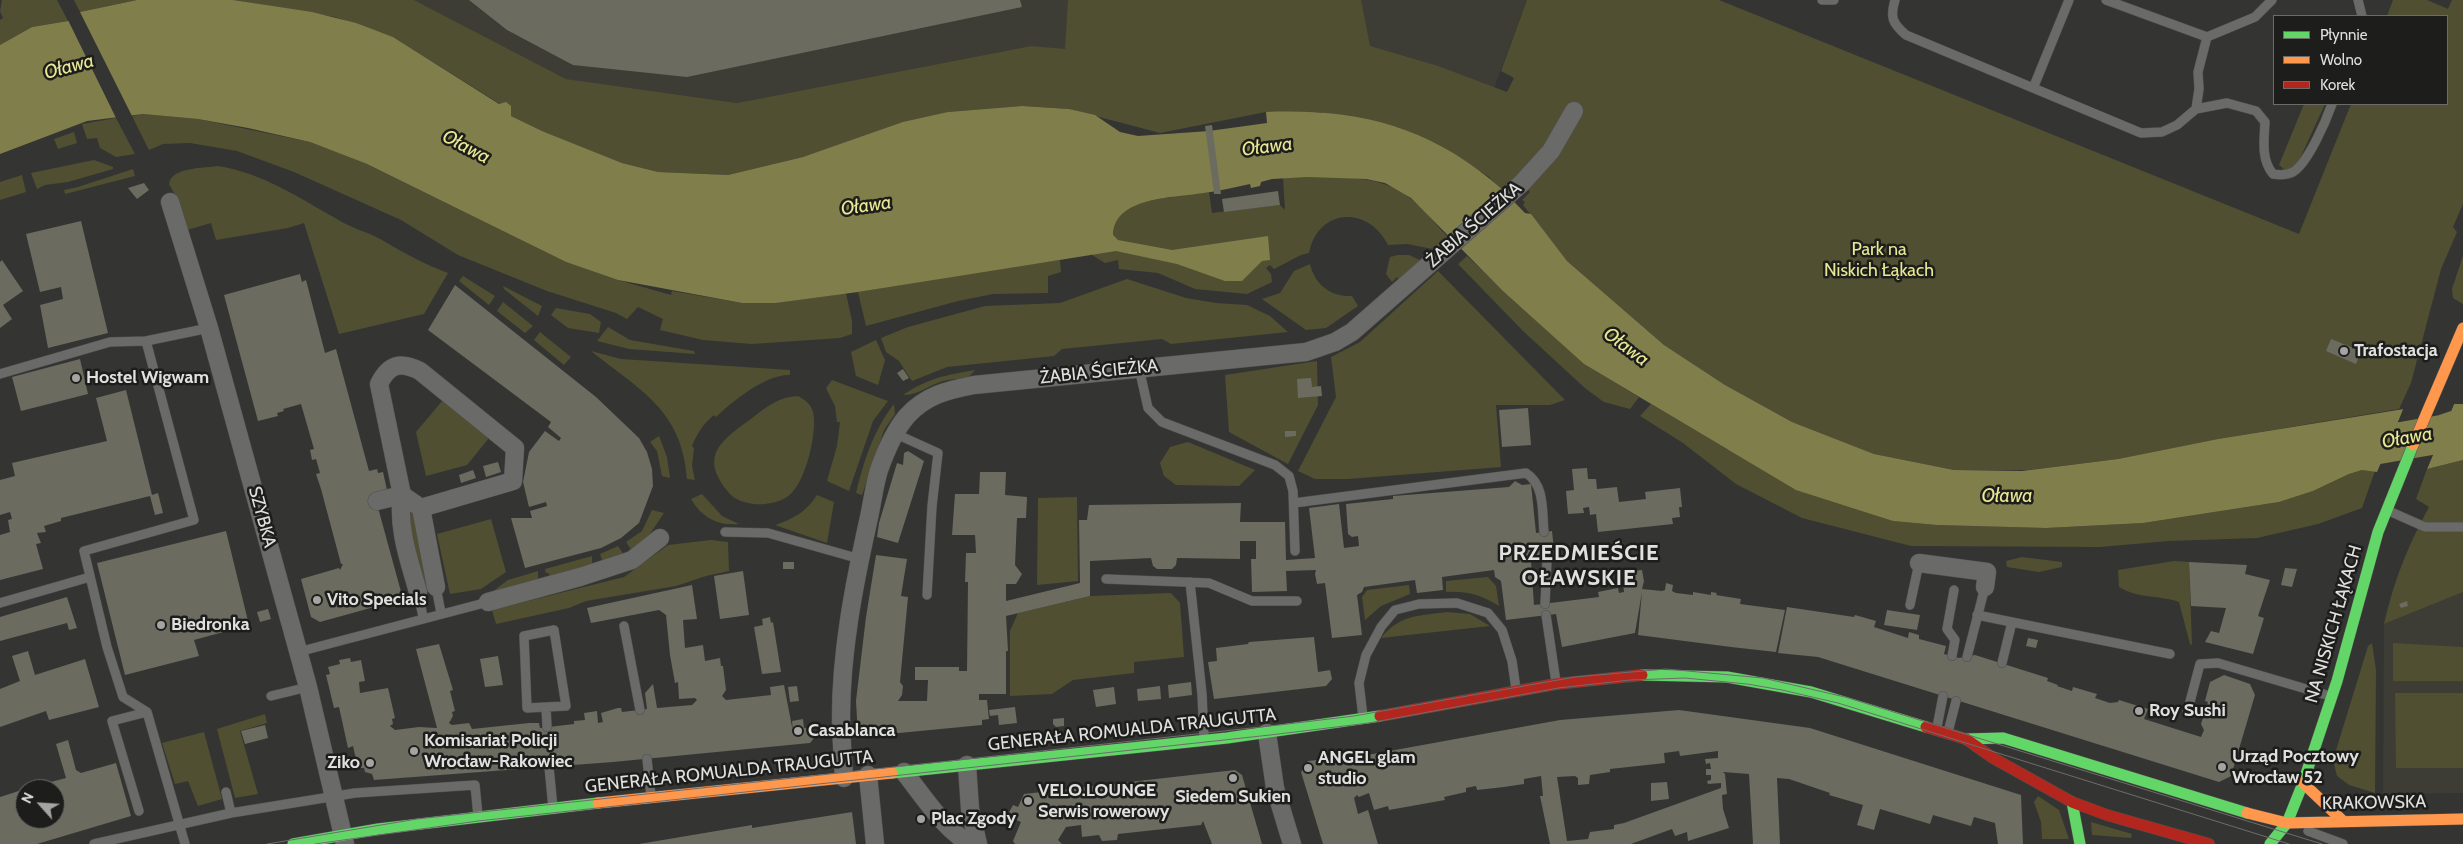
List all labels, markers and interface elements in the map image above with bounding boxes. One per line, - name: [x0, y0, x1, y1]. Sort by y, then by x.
- legend: [2273, 15, 2448, 105]
- text: Płynnie: [2320, 26, 2367, 44]
- water label: Oława: [42, 49, 96, 85]
- text: Wolno: [2320, 51, 2362, 69]
- text: Korek: [2320, 76, 2355, 94]
- water label: Oława: [438, 125, 494, 169]
- water label: Oława: [1240, 133, 1294, 161]
- street label: ŻABIA ŚCIEŻKA: [1422, 178, 1526, 272]
- water label: Oława: [839, 191, 893, 221]
- park label: Park na Niskich Łąkach: [1824, 239, 1934, 282]
- water label: Oława: [1599, 323, 1653, 371]
- place label: Trafostacja: [2354, 340, 2438, 362]
- marker: Trafostacja: [2338, 345, 2350, 357]
- street label: ŻABIA ŚCIEŻKA: [1039, 355, 1159, 389]
- place label: Hostel Wigwam: [86, 367, 209, 389]
- marker: Hostel Wigwam: [70, 372, 82, 384]
- water label: Oława: [2380, 422, 2434, 454]
- street label: SZYBKA: [243, 484, 281, 550]
- water label: Oława: [1982, 485, 2032, 507]
- district label: PRZEDMIEŚCIE OŁAWSKIE: [1497, 541, 1661, 592]
- street label: NA NISKICH ŁĄKACH: [2301, 543, 2367, 705]
- place label: Vito Specials: [327, 589, 427, 611]
- marker: Vito Specials: [311, 594, 323, 606]
- place label: Biedronka: [171, 614, 250, 636]
- marker: Biedronka: [155, 619, 167, 631]
- place label: Roy Sushi: [2149, 700, 2226, 722]
- street label: GENERAŁA ROMUALDA TRAUGUTTA: [987, 704, 1277, 756]
- marker: Roy Sushi: [2133, 705, 2145, 717]
- place label: Casablanca: [808, 720, 896, 742]
- marker: Casablanca: [792, 725, 804, 737]
- place label: Komisariat Policji Wrocław-Rakowiec: [424, 730, 572, 772]
- marker: Komisariat Policji Wrocław-Rakowiec: [408, 745, 420, 757]
- street label: GENERAŁA ROMUALDA TRAUGUTTA: [584, 746, 874, 798]
- place label: Urząd Pocztowy Wrocław 52: [2232, 746, 2359, 789]
- place label: ANGEL glam studio: [1318, 747, 1416, 790]
- place label: Ziko: [327, 752, 360, 774]
- marker: Ziko: [364, 757, 376, 769]
- marker: Urząd Pocztowy Wrocław 52: [2216, 761, 2228, 773]
- marker: ANGEL glam studio: [1302, 762, 1314, 774]
- marker: Siedem Sukien: [1227, 772, 1239, 784]
- north arrow: [15, 779, 65, 829]
- place label: VELO.LOUNGE Serwis rowerowy: [1038, 780, 1170, 822]
- place label: Siedem Sukien: [1175, 786, 1291, 808]
- text: N: [17, 789, 38, 806]
- street label: KRAKOWSKA: [2322, 791, 2426, 815]
- marker: VELO.LOUNGE Serwis rowerowy: [1022, 795, 1034, 807]
- place label: Plac Zgody: [931, 808, 1016, 830]
- marker: Plac Zgody: [915, 813, 927, 825]

